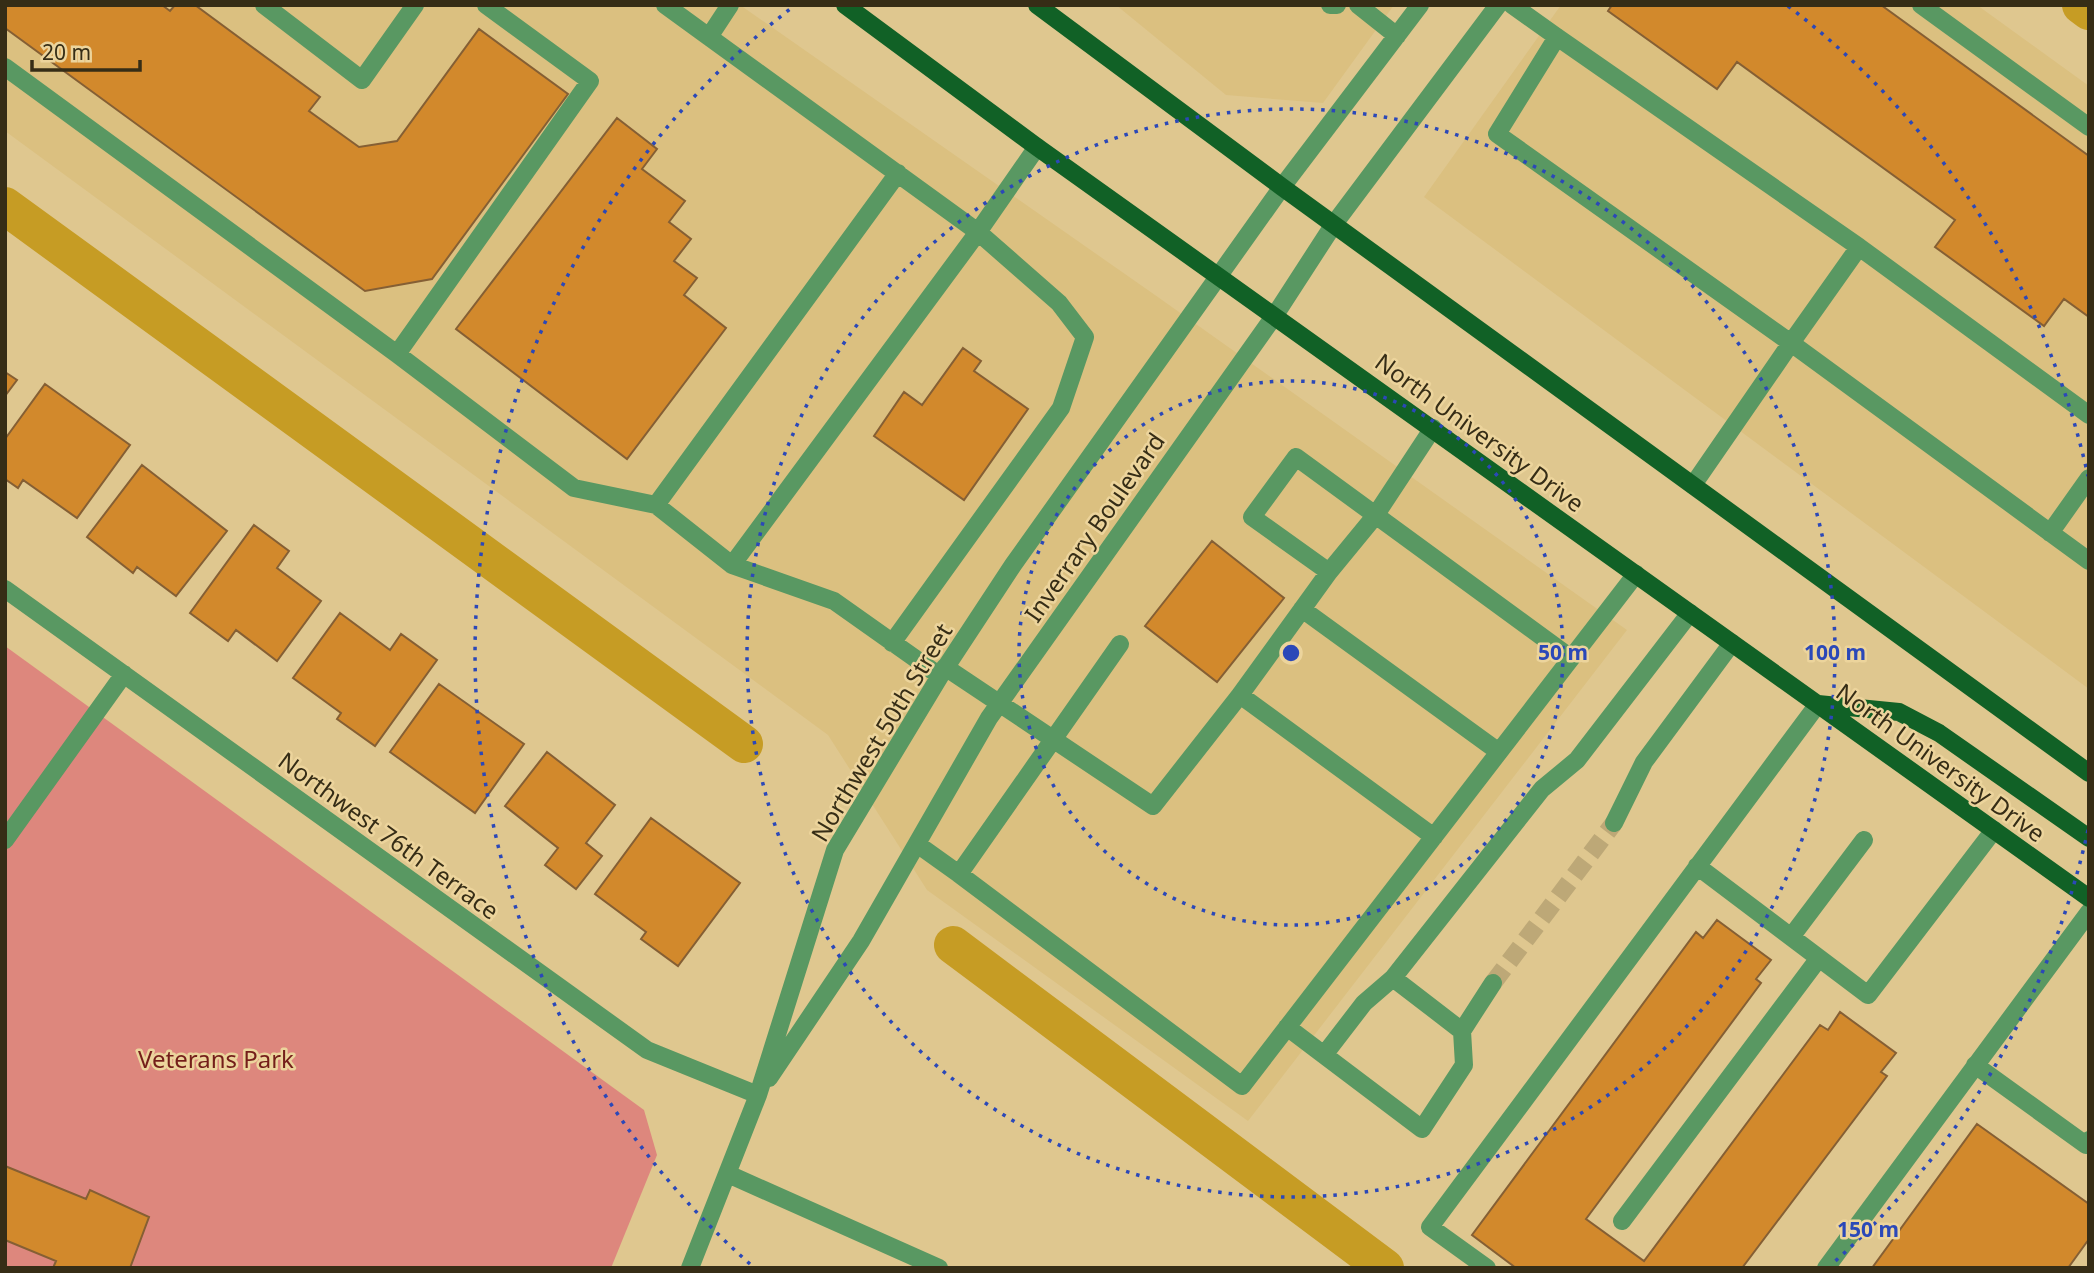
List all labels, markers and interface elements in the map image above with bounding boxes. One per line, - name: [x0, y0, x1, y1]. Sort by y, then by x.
- scale bar: [32, 28, 140, 72]
- text: 20 m: [42, 38, 91, 66]
- street label: North University Drive: [1369, 345, 1591, 519]
- street label: Inverrary Boulevard: [1016, 426, 1172, 628]
- street label: Northwest 50th Street: [803, 616, 959, 847]
- text: 50 m: [1538, 638, 1588, 666]
- text: 100 m: [1804, 638, 1866, 666]
- centre of rings: [1279, 641, 1303, 665]
- street label: North University Drive: [1830, 675, 2052, 849]
- street label: Northwest 76th Terrace: [272, 744, 506, 926]
- park label: Veterans Park: [138, 1042, 294, 1075]
- text: 150 m: [1837, 1215, 1899, 1243]

